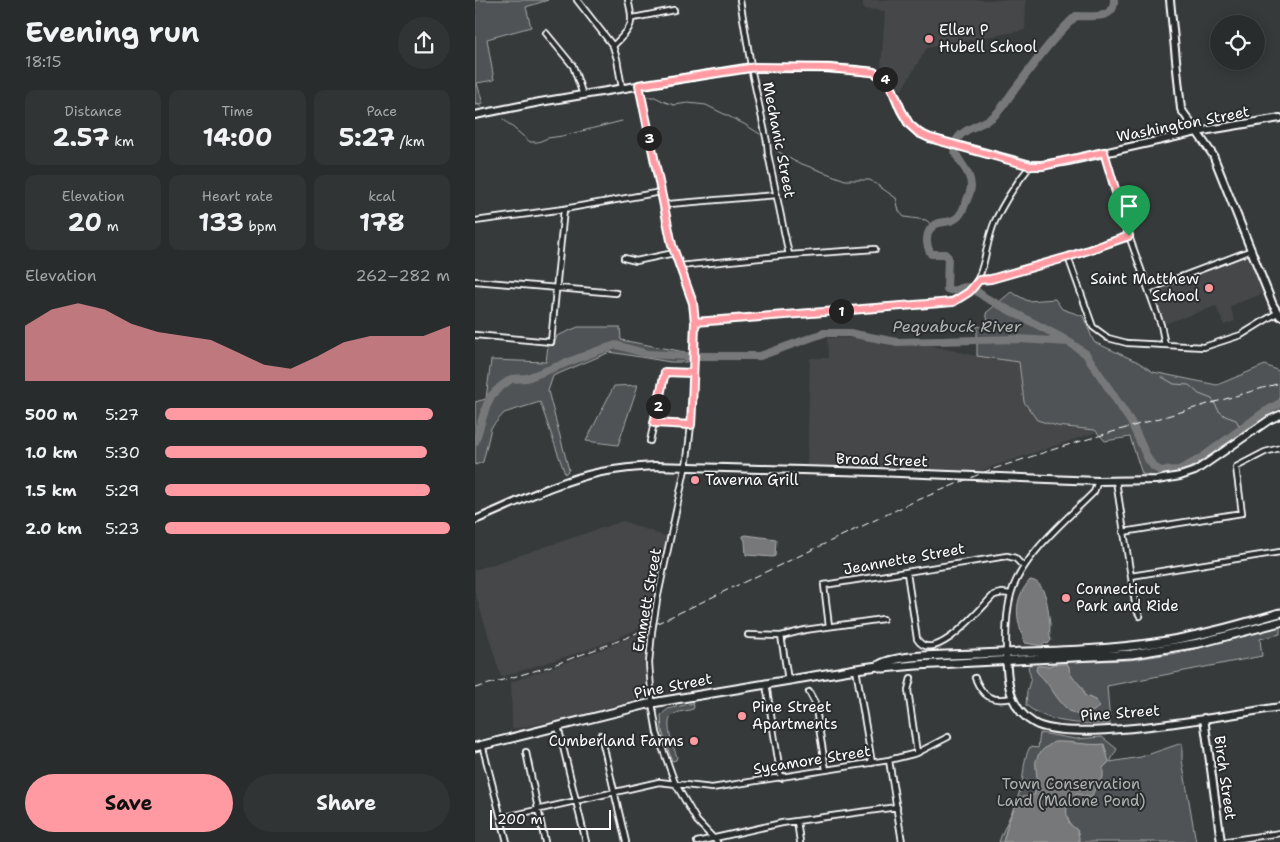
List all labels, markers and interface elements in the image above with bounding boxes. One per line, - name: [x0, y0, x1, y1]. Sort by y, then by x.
- text: Evening run: [25, 13, 200, 51]
- map controls: [1210, 15, 1265, 70]
- button: locate: [1210, 15, 1265, 70]
- button: share: [398, 17, 450, 69]
- place label: Ellen P Hubell School: [939, 20, 1037, 57]
- marker: Ellen P Hubell School: [923, 33, 935, 45]
- text: 18:15: [25, 51, 61, 72]
- pin: 4: [873, 66, 897, 92]
- text: 4: [881, 70, 890, 88]
- street label: Mechanic Street: [758, 80, 800, 200]
- street label: Washington Street: [1115, 101, 1251, 147]
- text: Distance: [64, 102, 122, 120]
- text: Time: [221, 102, 254, 120]
- text: Pace: [366, 102, 397, 120]
- text: 2.57: [52, 120, 109, 154]
- text: 14:00: [202, 120, 273, 154]
- text: 5:27: [339, 120, 395, 154]
- pin: 3: [637, 126, 661, 150]
- text: 3: [645, 129, 654, 147]
- text: km: [109, 132, 134, 150]
- text: /km: [395, 132, 425, 150]
- pin: [1108, 185, 1150, 236]
- text: Elevation: [62, 187, 125, 205]
- text: Heart rate: [202, 187, 273, 205]
- text: kcal: [368, 187, 395, 205]
- icon: arrive: [1115, 192, 1143, 220]
- text: 20: [67, 205, 102, 239]
- text: 133: [198, 205, 244, 239]
- text: 178: [359, 205, 405, 239]
- text: m: [102, 217, 119, 235]
- text: bpm: [244, 217, 277, 235]
- text: Elevation: [25, 265, 97, 286]
- text: 262–282 m: [356, 265, 450, 286]
- place label: Saint Matthew School: [1090, 269, 1199, 306]
- marker: Saint Matthew School: [1203, 282, 1215, 294]
- pin: 1: [829, 298, 853, 324]
- text: 1: [838, 302, 845, 320]
- water label: Pequabuck River: [893, 316, 1022, 337]
- pin: 2: [645, 394, 671, 418]
- text: 2: [654, 397, 663, 415]
- text: 500 m: [25, 404, 77, 425]
- text: 5:27: [105, 404, 139, 425]
- text: 1.0 km: [25, 442, 77, 463]
- text: 5:30: [105, 442, 140, 463]
- street label: Broad Street: [836, 448, 928, 472]
- place label: Taverna Grill: [705, 470, 799, 490]
- marker: Taverna Grill: [689, 474, 701, 486]
- text: 1.5 km: [25, 480, 77, 501]
- text: 5:29: [105, 480, 139, 501]
- text: 2.0 km: [25, 518, 82, 539]
- text: 5:23: [105, 518, 139, 539]
- street label: Jeannette Street: [842, 538, 966, 580]
- street label: Emmett Street: [628, 546, 666, 654]
- place label: Connecticut Park and Ride: [1076, 579, 1179, 616]
- marker: Connecticut Park and Ride: [1060, 592, 1072, 604]
- street label: Pine Street: [632, 669, 714, 703]
- place label: Pine Street Apartments: [752, 697, 838, 734]
- street label: Pine Street: [1080, 700, 1160, 726]
- marker: Pine Street Apartments: [736, 710, 748, 722]
- place label: Cumberland Farms: [549, 731, 684, 751]
- street label: Birch Street: [1209, 734, 1241, 822]
- marker: Cumberland Farms: [688, 735, 700, 747]
- street label: Sycamore Street: [752, 741, 872, 779]
- button: Save: [25, 774, 233, 832]
- button: Share: [243, 774, 450, 832]
- park label: Town Conservation Land (Malone Pond): [997, 774, 1145, 811]
- scale bar: [490, 807, 611, 830]
- text: 200 m: [497, 810, 543, 828]

